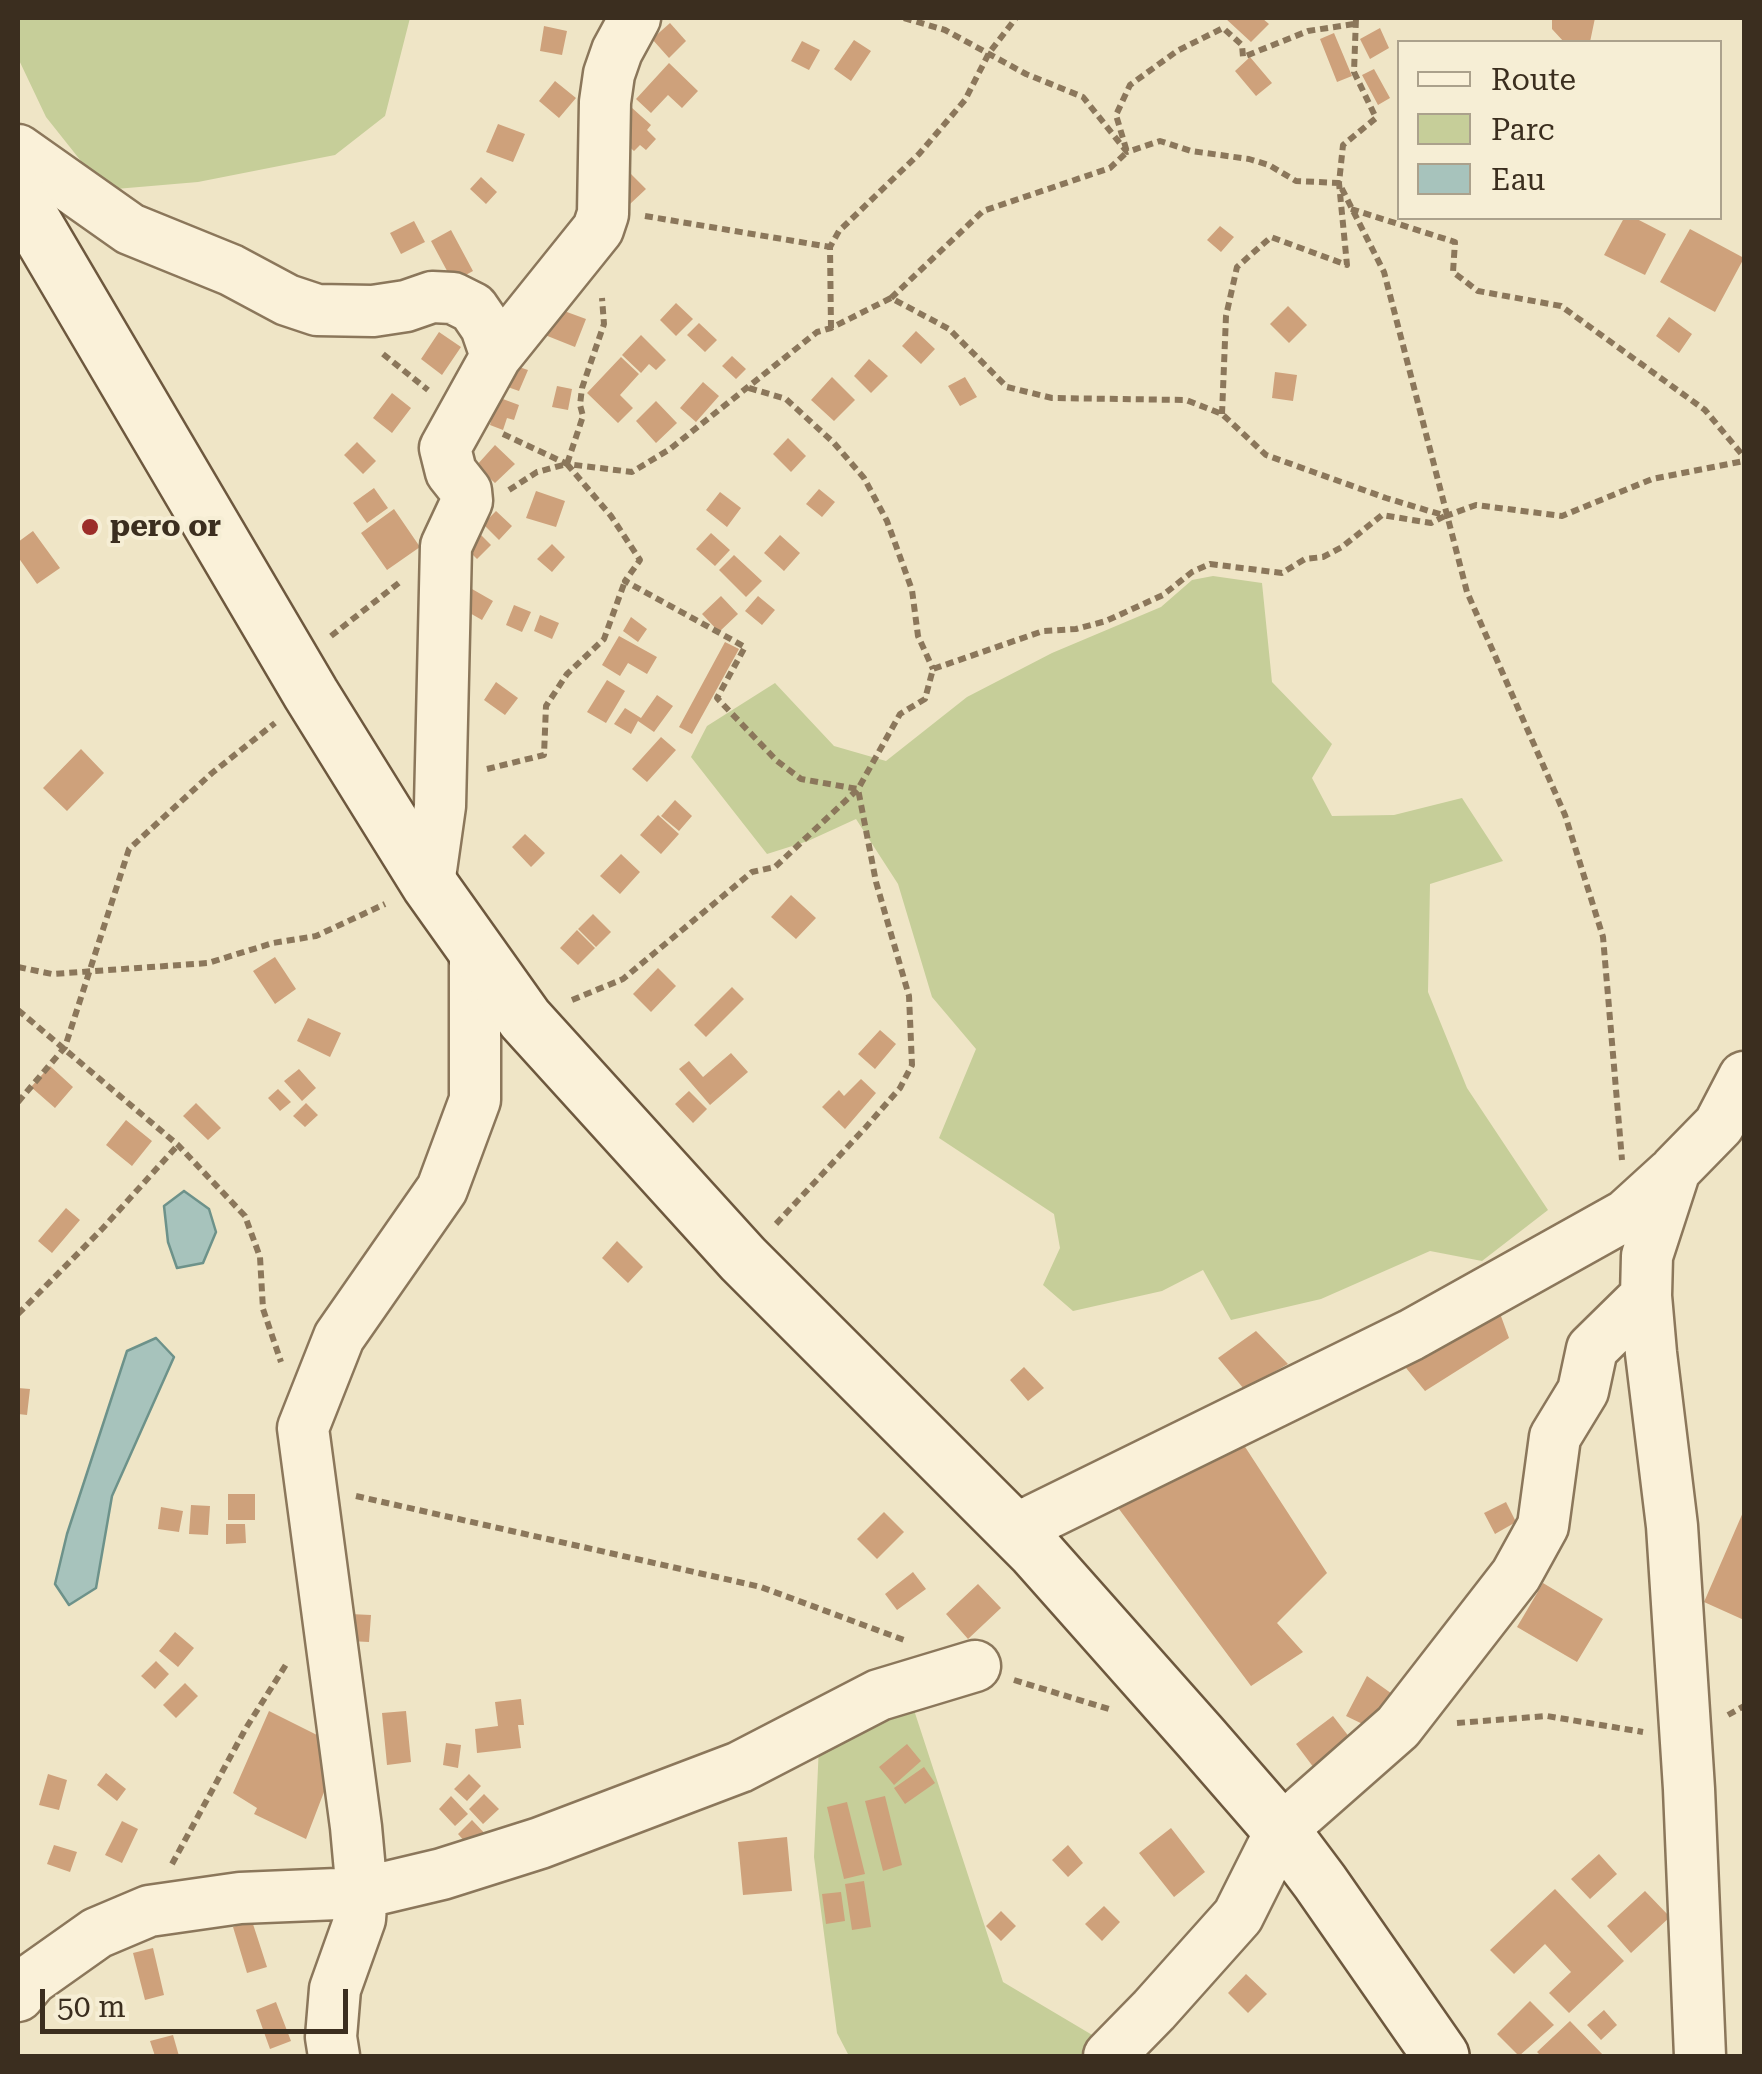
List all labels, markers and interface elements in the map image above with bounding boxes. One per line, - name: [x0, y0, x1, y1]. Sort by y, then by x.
- legend: [1397, 40, 1722, 220]
- text: Route: [1491, 62, 1576, 97]
- text: Parc: [1491, 112, 1555, 147]
- text: Eau: [1491, 162, 1545, 197]
- place label: pero or: [110, 509, 221, 545]
- marker: pero or: [79, 516, 101, 538]
- scale bar: [45, 1969, 352, 2031]
- text: 50 m: [57, 1989, 126, 2024]

